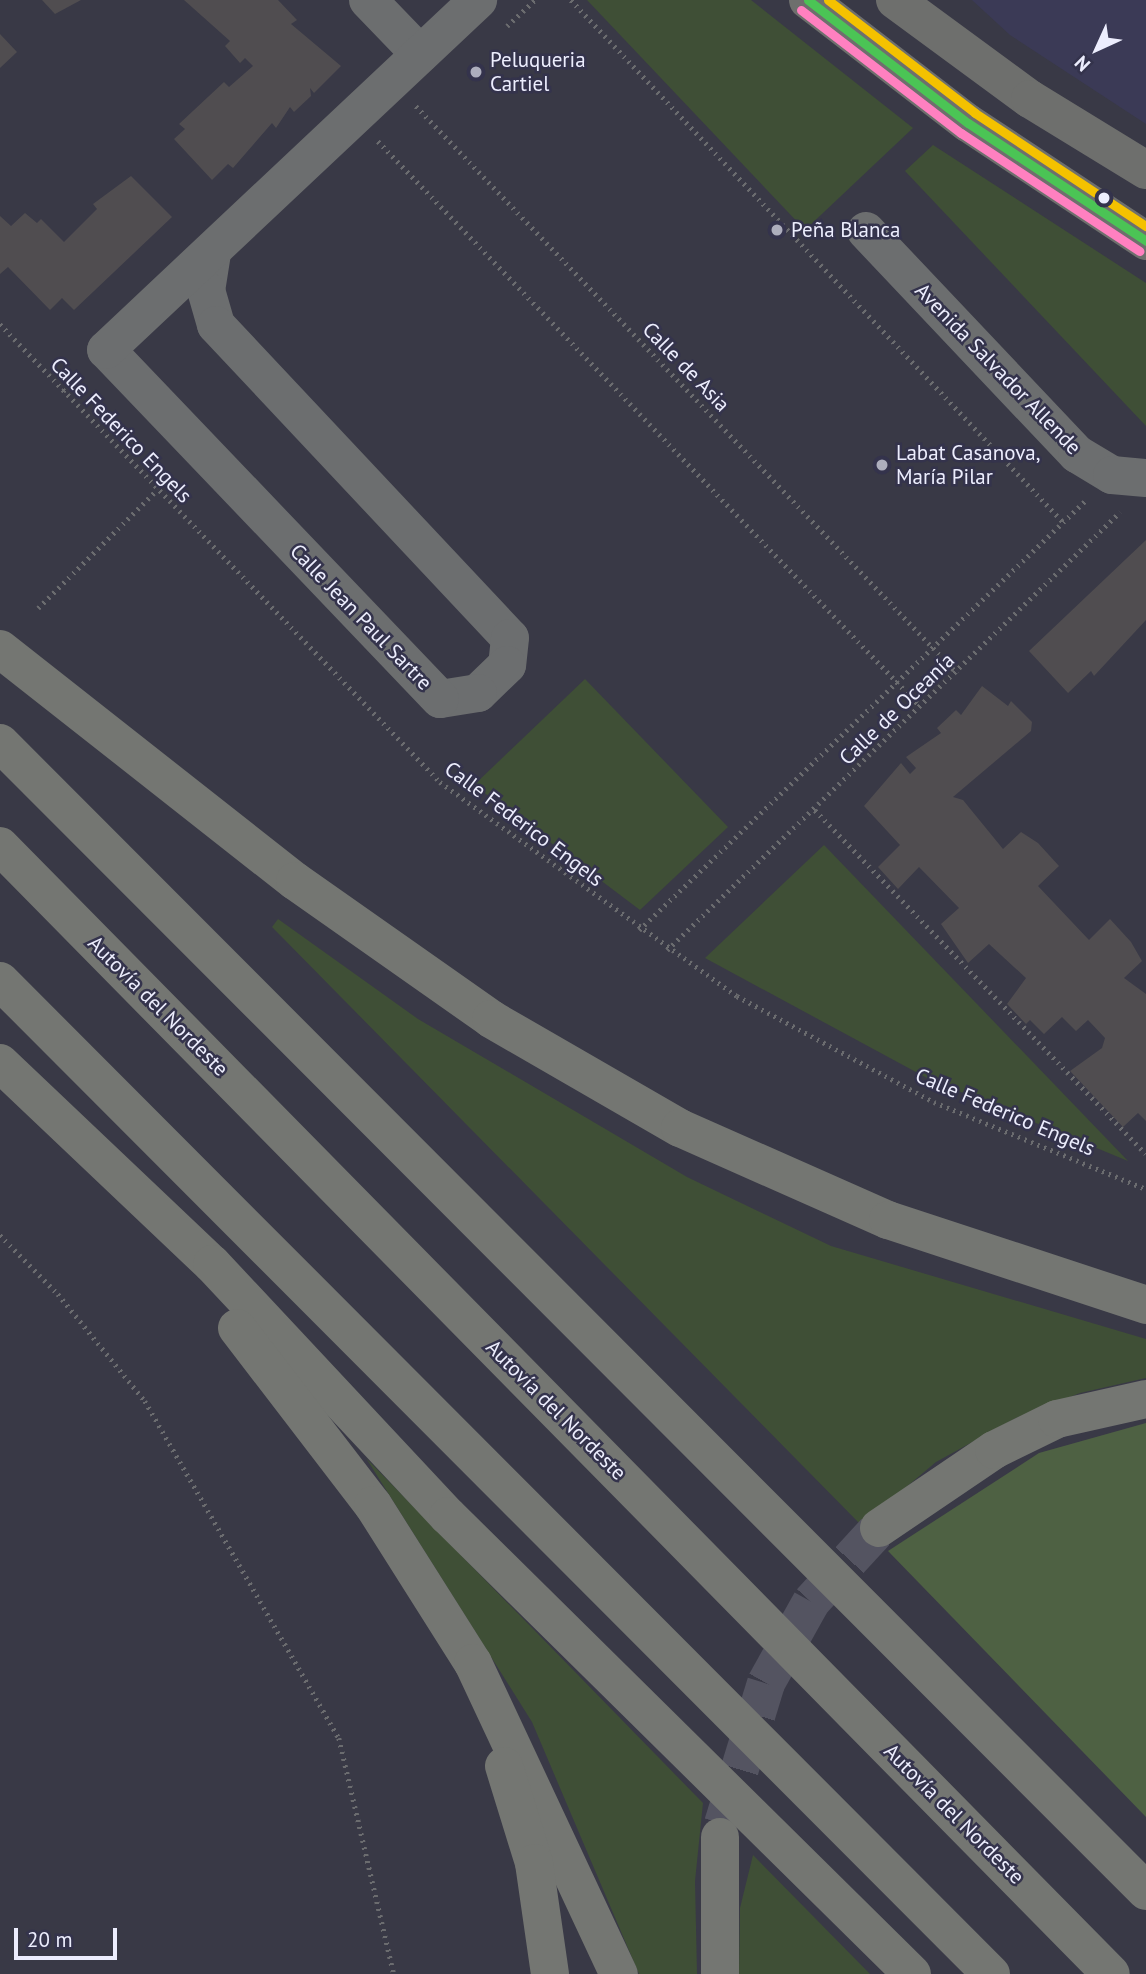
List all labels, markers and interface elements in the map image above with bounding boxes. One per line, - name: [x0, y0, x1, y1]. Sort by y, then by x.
- north arrow: [1062, 14, 1132, 84]
- place label: Peluqueria Cartiel: [490, 47, 586, 97]
- text: N: [1069, 51, 1095, 77]
- marker: Peluqueria Cartiel: [468, 64, 484, 80]
- unlabelled marker: [1097, 191, 1111, 205]
- place label: Peña Blanca: [791, 217, 900, 243]
- marker: Peña Blanca: [769, 222, 785, 238]
- street label: Avenida Salvador Allende: [909, 278, 1087, 460]
- street label: Calle de Asia: [637, 317, 735, 417]
- street label: Calle Federico Engels: [45, 352, 197, 508]
- place label: Labat Casanova, María Pilar: [896, 440, 1040, 490]
- marker: Labat Casanova, María Pilar: [874, 457, 890, 473]
- street label: Calle Jean Paul Sartre: [285, 539, 437, 695]
- street label: Calle de Oceanía: [834, 648, 960, 770]
- street label: Calle Federico Engels: [440, 756, 608, 892]
- street label: Autovía del Nordeste: [83, 931, 233, 1081]
- street label: Calle Federico Engels: [912, 1063, 1098, 1161]
- street label: Autovía del Nordeste: [481, 1335, 631, 1485]
- street label: Autovía del Nordeste: [879, 1739, 1029, 1889]
- scale bar: [18, 1914, 121, 1958]
- text: 20 m: [27, 1926, 73, 1953]

